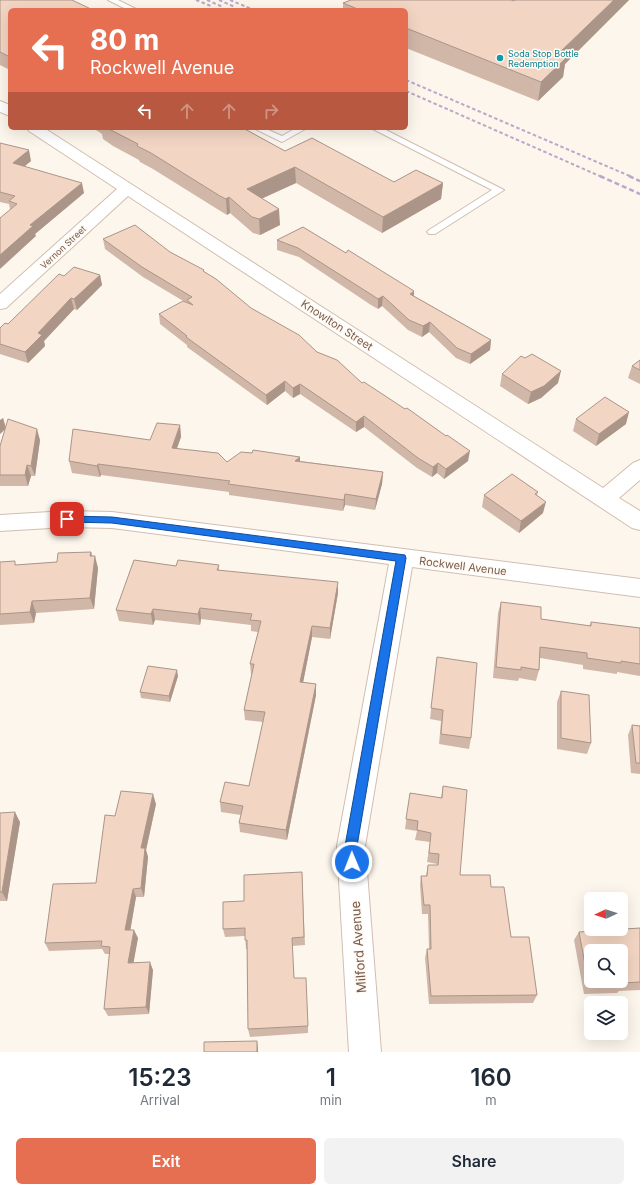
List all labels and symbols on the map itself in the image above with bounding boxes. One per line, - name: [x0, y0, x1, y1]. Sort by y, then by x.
- place label: Soda Stop Bottle Redemption: [508, 48, 579, 69]
- marker: Soda Stop Bottle Redemption: [495, 53, 505, 63]
- street label: Vernon Street: [38, 223, 88, 271]
- street label: Knowlton Street: [298, 297, 376, 354]
- pin: [50, 502, 84, 536]
- street label: Rockwell Avenue: [418, 554, 508, 578]
- position arrow: [331, 841, 373, 883]
- north arrow: [584, 892, 628, 936]
- street label: Milford Avenue: [347, 900, 369, 994]

